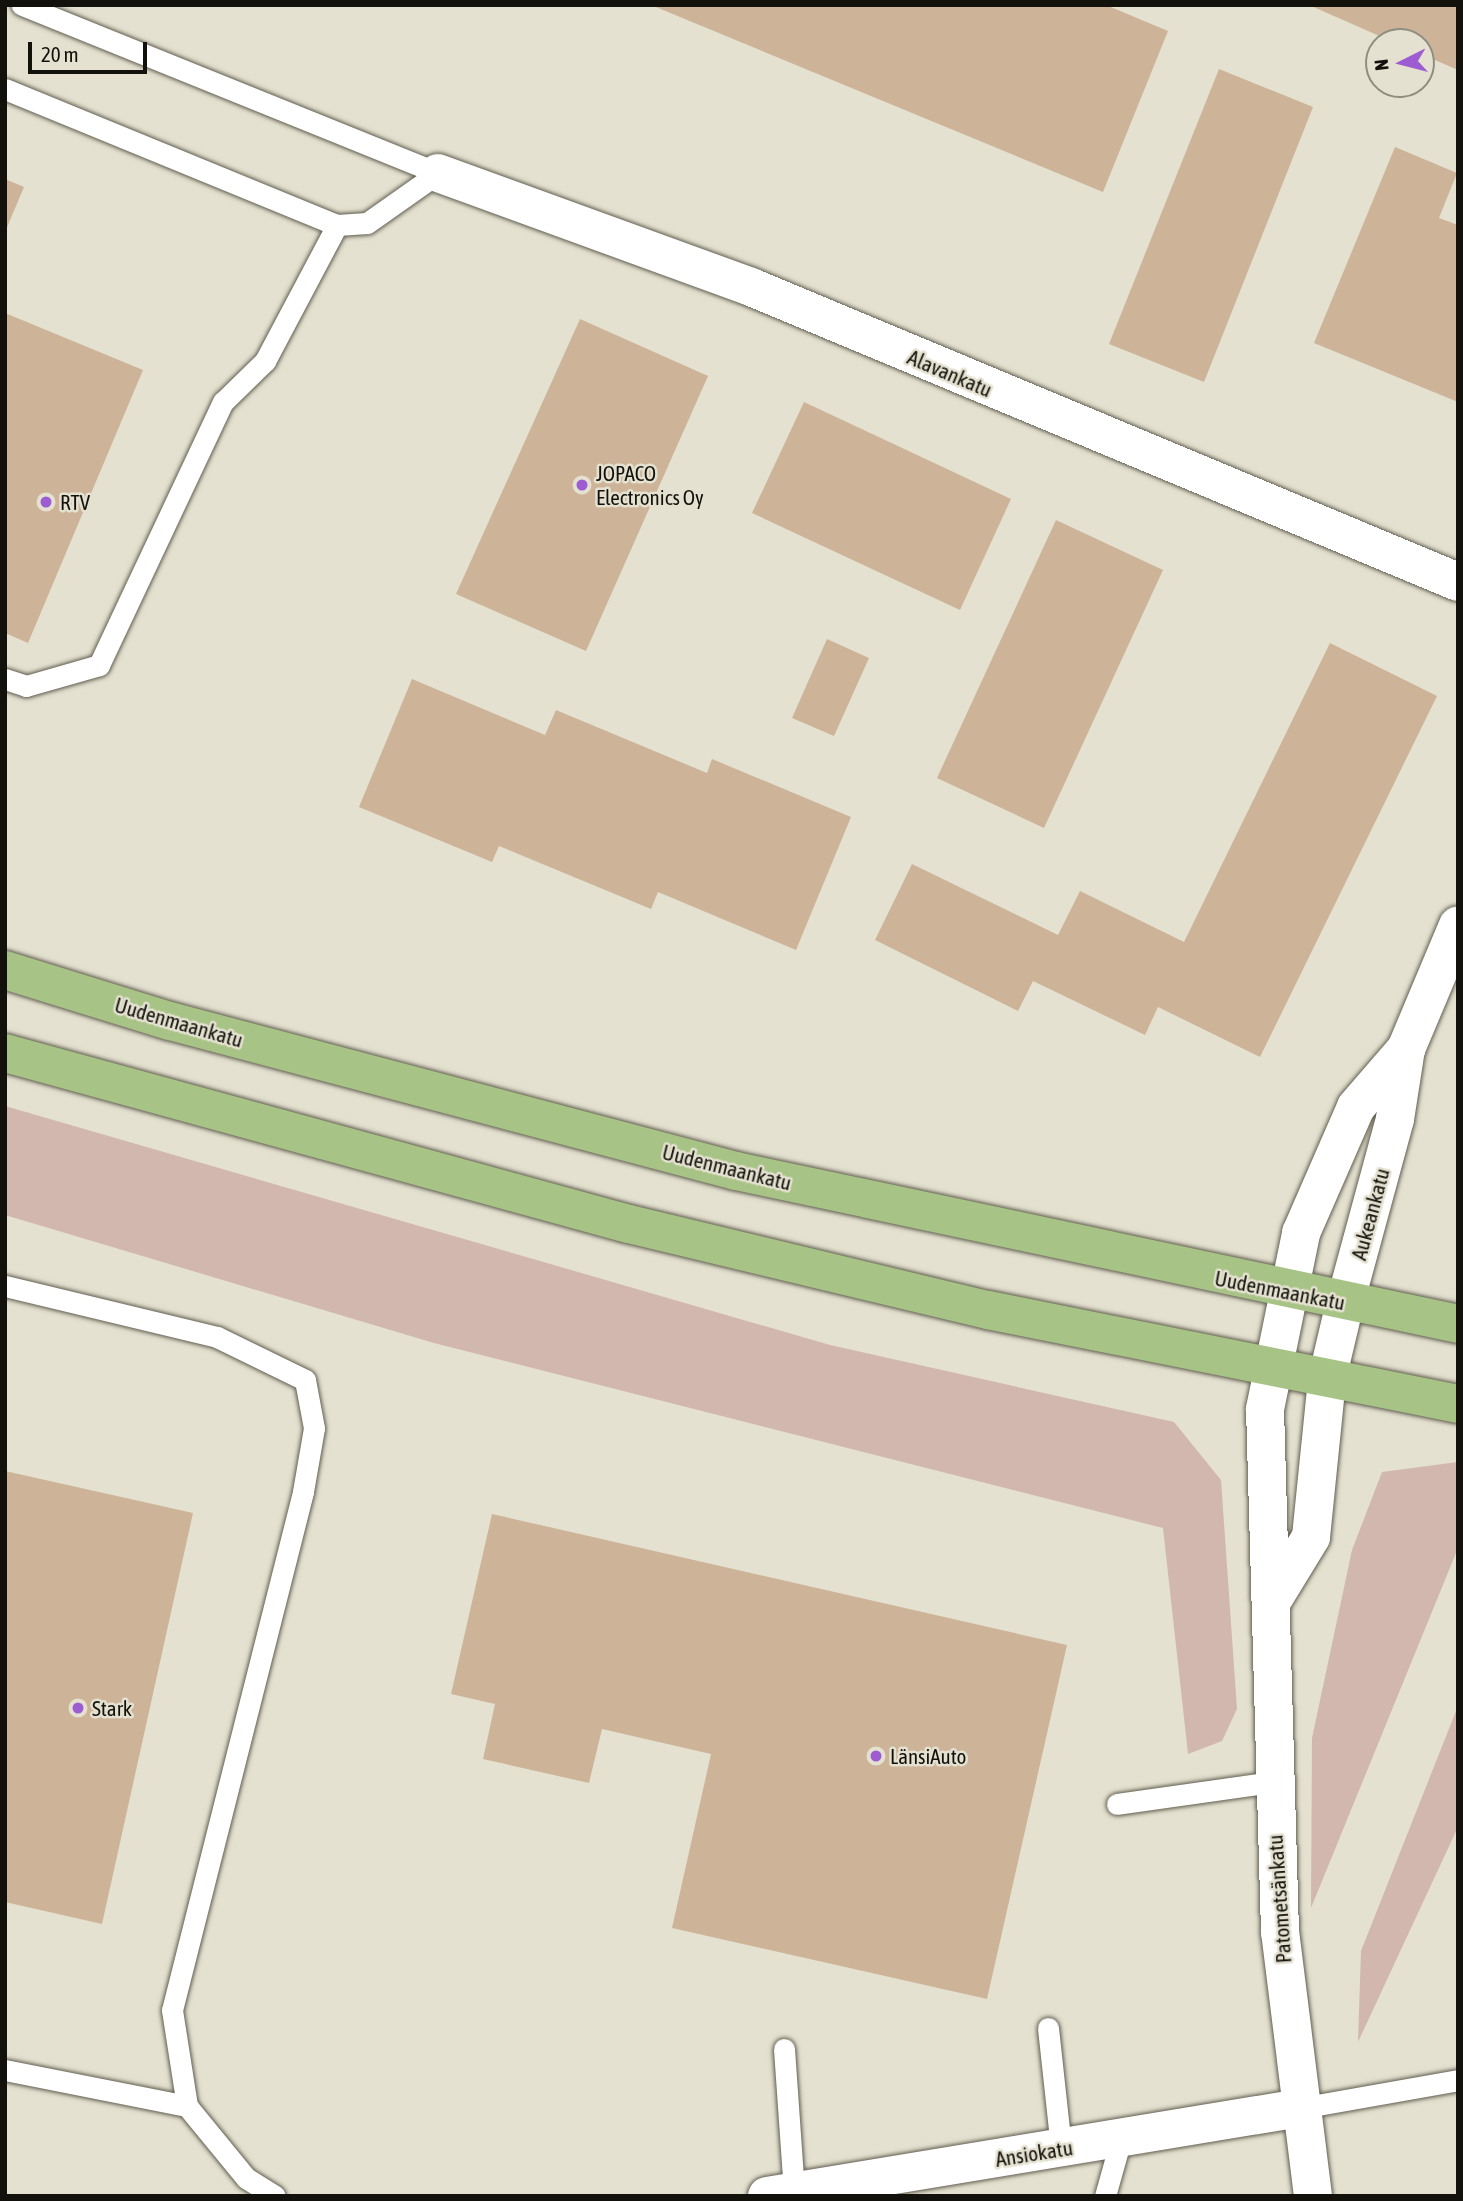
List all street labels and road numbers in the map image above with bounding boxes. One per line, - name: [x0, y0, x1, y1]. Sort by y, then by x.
- street label: Alavankatu: [904, 344, 996, 402]
- street label: Uudenmaankatu: [112, 992, 246, 1052]
- street label: Uudenmaankatu: [660, 1139, 794, 1195]
- street label: Aukeankatu: [1346, 1165, 1394, 1263]
- street label: Uudenmaankatu: [1213, 1265, 1347, 1315]
- street label: Patometsänkatu: [1262, 1834, 1296, 1964]
- street label: Ansiokatu: [994, 2134, 1074, 2172]

